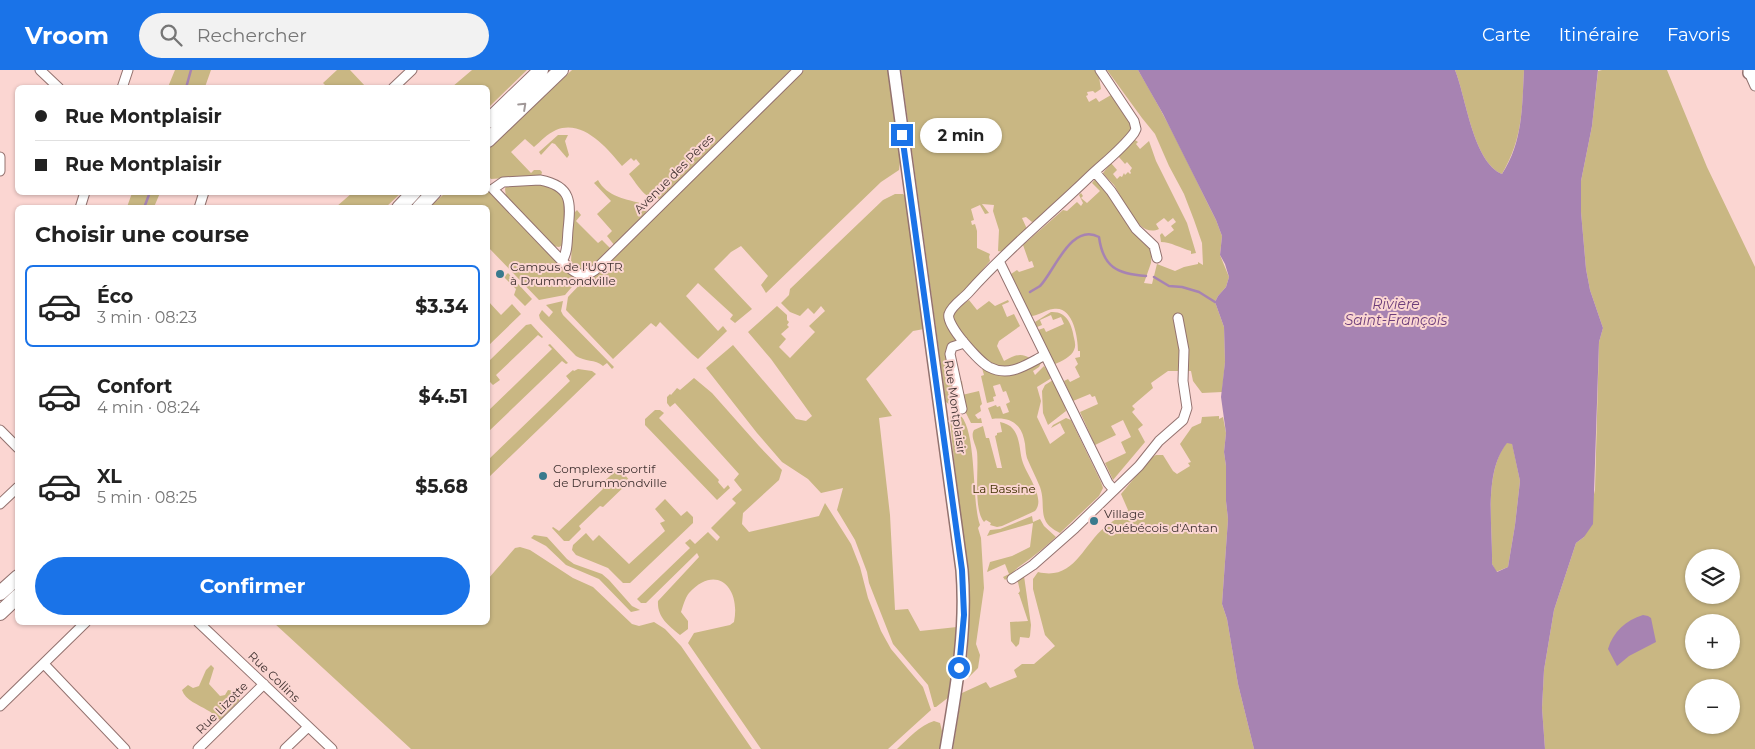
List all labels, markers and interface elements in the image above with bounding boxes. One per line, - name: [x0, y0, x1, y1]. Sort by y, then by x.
- search box: [139, 13, 489, 58]
- text: Vroom: [25, 21, 109, 50]
- icon: search: [157, 21, 185, 49]
- text: Rechercher: [197, 24, 307, 47]
- text: Carte: [1482, 24, 1531, 46]
- text: Itinéraire: [1559, 24, 1639, 46]
- text: Favoris: [1667, 24, 1730, 46]
- one-way arrow: [517, 103, 526, 112]
- text: Rue Montplaisir: [65, 105, 222, 128]
- callout: 2 min: [920, 118, 1002, 152]
- route end: [891, 124, 913, 146]
- text: 2 min: [938, 126, 984, 145]
- street label: Avenue des Pères: [631, 131, 717, 217]
- text: Rue Montplaisir: [65, 153, 222, 176]
- text: Choisir une course: [35, 221, 249, 248]
- place label: Campus de l'UQTR à Drummondville: [510, 259, 623, 288]
- marker: Campus de l'UQTR à Drummondville: [494, 268, 506, 280]
- icon: car: [37, 284, 82, 329]
- text: Éco: [97, 285, 133, 308]
- text: $3.34: [415, 295, 468, 318]
- water label: Rivière Saint-François: [1345, 295, 1447, 329]
- text: 3 min · 08:23: [97, 308, 197, 327]
- street label: Rue Montplaisir: [941, 359, 970, 455]
- icon: car: [37, 374, 82, 419]
- text: Confort: [97, 375, 172, 398]
- text: $4.51: [418, 385, 468, 408]
- text: 4 min · 08:24: [97, 398, 200, 417]
- place label: Complexe sportif de Drummondville: [553, 461, 667, 490]
- icon: car: [37, 464, 82, 509]
- text: XL: [97, 465, 122, 488]
- marker: Complexe sportif de Drummondville: [537, 470, 549, 482]
- text: $5.68: [415, 475, 468, 498]
- park label: La Bassine: [972, 481, 1036, 496]
- text: 5 min · 08:25: [97, 488, 197, 507]
- place label: Village Québécois d'Antan: [1104, 506, 1218, 535]
- marker: Village Québécois d'Antan: [1088, 515, 1100, 527]
- map controls: [1685, 549, 1740, 734]
- button: layers: [1685, 549, 1740, 604]
- button: Confirmer: [35, 557, 470, 615]
- button: +: [1685, 614, 1740, 669]
- street label: Rue Collins: [245, 648, 304, 705]
- route start: [948, 657, 970, 679]
- street label: Rue Lizotte: [192, 678, 251, 737]
- button: −: [1685, 679, 1740, 734]

